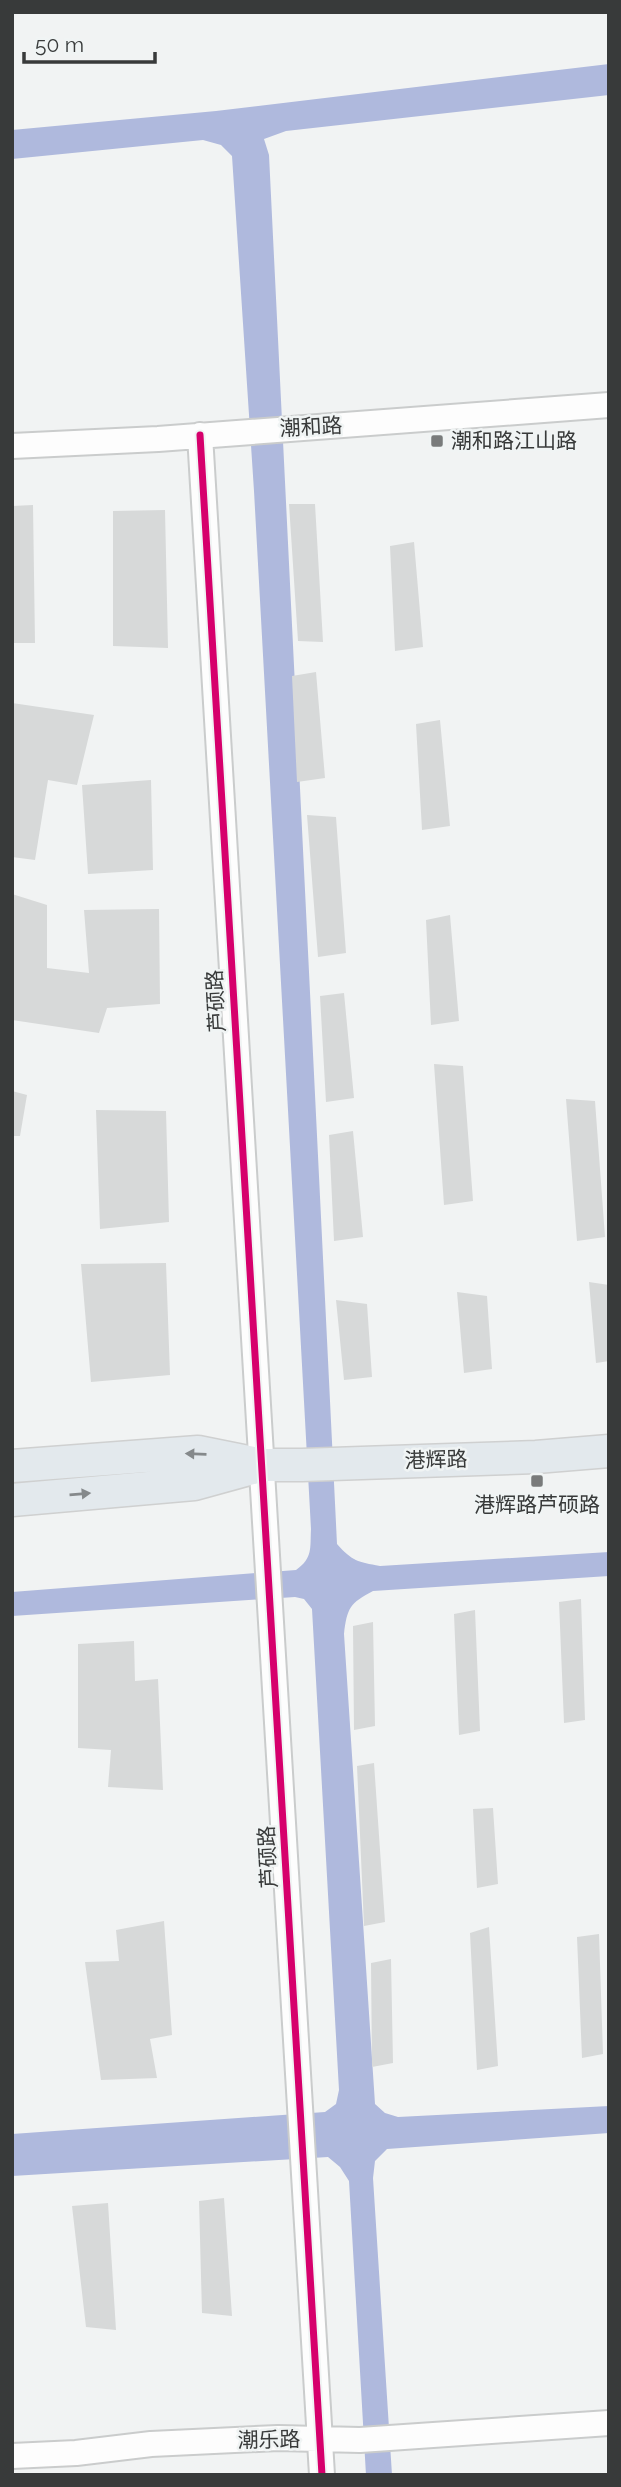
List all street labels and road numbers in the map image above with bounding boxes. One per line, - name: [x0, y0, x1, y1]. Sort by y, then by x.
- street label: 潮和路: [279, 412, 343, 441]
- street label: 芦硕路: [201, 969, 230, 1033]
- street label: 港辉路: [404, 1446, 468, 1473]
- street label: 芦硕路: [253, 1825, 282, 1889]
- street label: 潮乐路: [237, 2426, 301, 2453]

